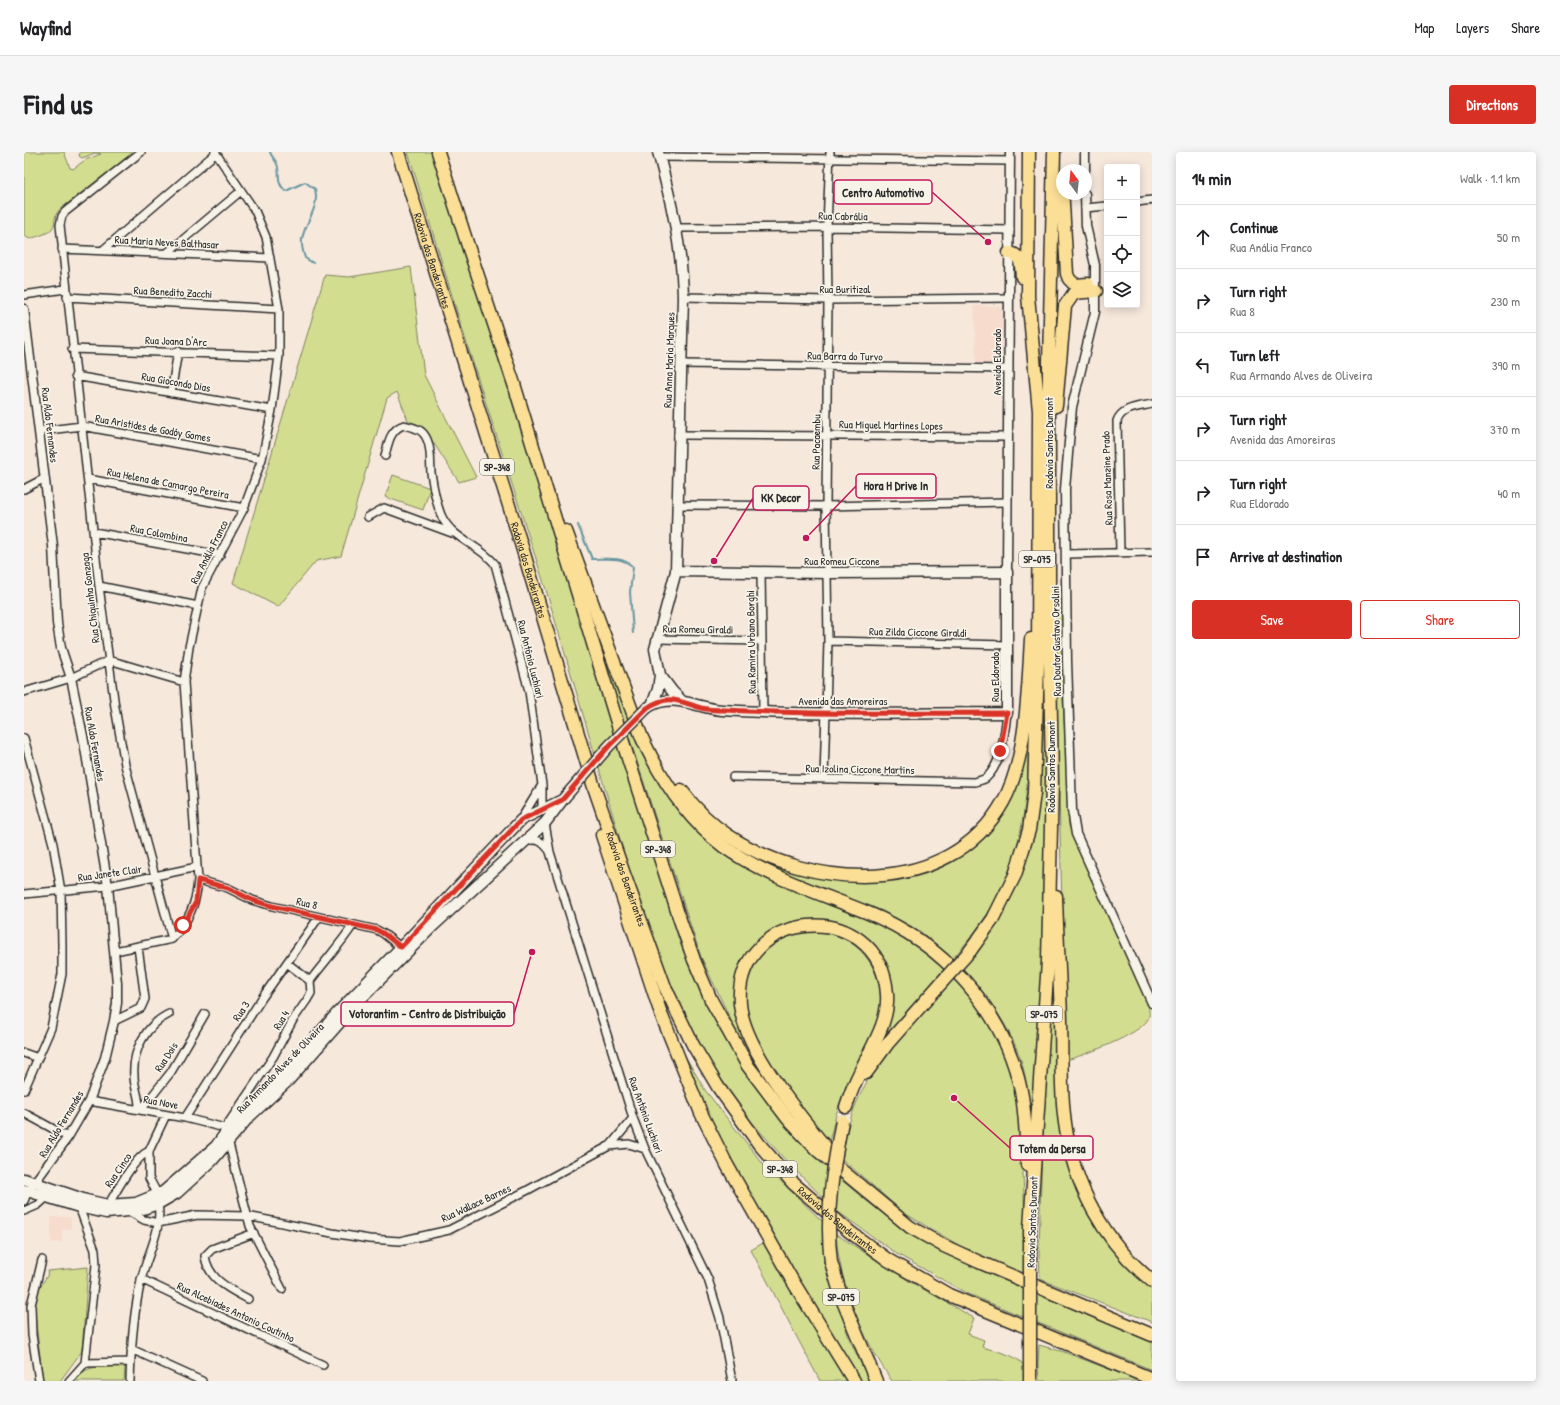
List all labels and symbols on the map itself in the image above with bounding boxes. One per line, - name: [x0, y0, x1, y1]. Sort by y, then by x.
- north arrow: [1056, 164, 1092, 200]
- callout: Centro Automotivo: [834, 180, 932, 204]
- text: Centro Automotivo: [842, 184, 924, 201]
- street label: Rua Cabrália: [818, 209, 868, 223]
- street label: Rodovia dos Bandeirantes: [411, 211, 454, 310]
- street label: Rua Maria Neves Balthasar: [114, 232, 220, 252]
- street label: Rua Buritizal: [819, 282, 871, 296]
- street label: Rua Benedito Zacchi: [133, 283, 213, 301]
- street label: Rua Anna Maria Marques: [660, 312, 678, 408]
- street label: Avenida Eldorado: [990, 328, 1004, 395]
- street label: Rua Joana D'Arc: [145, 333, 208, 349]
- street label: Rua Barra do Turvo: [807, 348, 883, 364]
- street label: Rua Giocondo Dias: [141, 369, 211, 395]
- street label: Rua Aldo Fernandes: [38, 387, 62, 463]
- street label: Rodovia Santos Dumont: [1042, 397, 1056, 489]
- street label: Rua Aristides de Godóy Gomes: [94, 411, 212, 445]
- street label: Rua Pacaembu: [809, 414, 823, 470]
- street label: Rua Miguel Martines Lopes: [839, 417, 943, 433]
- street label: Rua Rosa Manzine Prado: [1098, 430, 1116, 525]
- road number: SP-348: [480, 459, 514, 475]
- street label: Rua Helena de Camargo Pereira: [106, 464, 231, 502]
- callout: Hora H Drive In: [856, 474, 936, 498]
- text: Hora H Drive In: [864, 477, 929, 494]
- callout: KK Decor: [753, 486, 809, 510]
- text: KK Decor: [761, 489, 801, 506]
- street label: Rua Anália Franco: [187, 517, 231, 586]
- street label: Rodovia dos Bandeirantes: [508, 520, 550, 620]
- street label: Rua Colombina: [129, 521, 189, 546]
- street label: Rua Chiquinha Gonzaga: [77, 551, 102, 644]
- road number: SP-075: [1019, 551, 1055, 567]
- street label: Rua Romeu Ciccone: [804, 554, 880, 568]
- street label: Rua Doutor Gustavo Orsolini: [1048, 586, 1064, 696]
- street label: Rua Ramira Urbano Borghi: [743, 590, 759, 694]
- street label: Rua Antônio Luchiari: [515, 618, 547, 700]
- street label: Rua Romeu Giraldi: [663, 621, 733, 637]
- street label: Rua Zilda Ciccone Giraldi: [869, 624, 967, 640]
- street label: Rua Eldorado: [988, 651, 1002, 702]
- street label: Avenida das Amoreiras: [798, 694, 888, 708]
- street label: Rua Aldo Fernandes: [82, 706, 108, 782]
- street label: Rodovia Santos Dumont: [1044, 721, 1058, 813]
- route end: [991, 742, 1009, 760]
- street label: Rua Izolina Ciccone Martins: [805, 761, 915, 777]
- street label: Rodovia dos Bandeirantes: [603, 830, 649, 928]
- road number: SP-348: [641, 841, 675, 857]
- street label: Rua Janete Clair: [77, 861, 144, 884]
- street label: Rua 8: [295, 894, 319, 912]
- route start: [174, 916, 192, 934]
- street label: Rua 3: [229, 998, 253, 1024]
- callout: Votorantim - Centro de Distribuição: [341, 1002, 514, 1026]
- text: Votorantim - Centro de Distribuição: [348, 1005, 506, 1022]
- road number: SP-075: [1026, 1006, 1062, 1022]
- street label: Rua 4: [270, 1008, 292, 1032]
- street label: Rua Armando Alves de Oliveira: [233, 1019, 327, 1116]
- street label: Rua Dois: [151, 1040, 181, 1074]
- street label: Rua Antônio Luchiari: [626, 1075, 666, 1155]
- street label: Rua Aldo Fernandes: [36, 1088, 86, 1160]
- street label: Rua Nove: [142, 1092, 180, 1112]
- callout: Totem da Dersa: [1010, 1136, 1093, 1160]
- text: Totem da Dersa: [1018, 1140, 1086, 1157]
- street label: Rua Cinco: [101, 1150, 135, 1190]
- road number: SP-348: [763, 1161, 797, 1177]
- street label: Rodovia Santos Dumont: [1023, 1176, 1041, 1268]
- street label: Rua Wallace Barnes: [439, 1181, 513, 1225]
- street label: Rodovia dos Bandeirantes: [795, 1183, 880, 1257]
- street label: Rua Alcebiades Antonio Coutinho: [175, 1279, 297, 1346]
- road number: SP-075: [823, 1289, 859, 1305]

